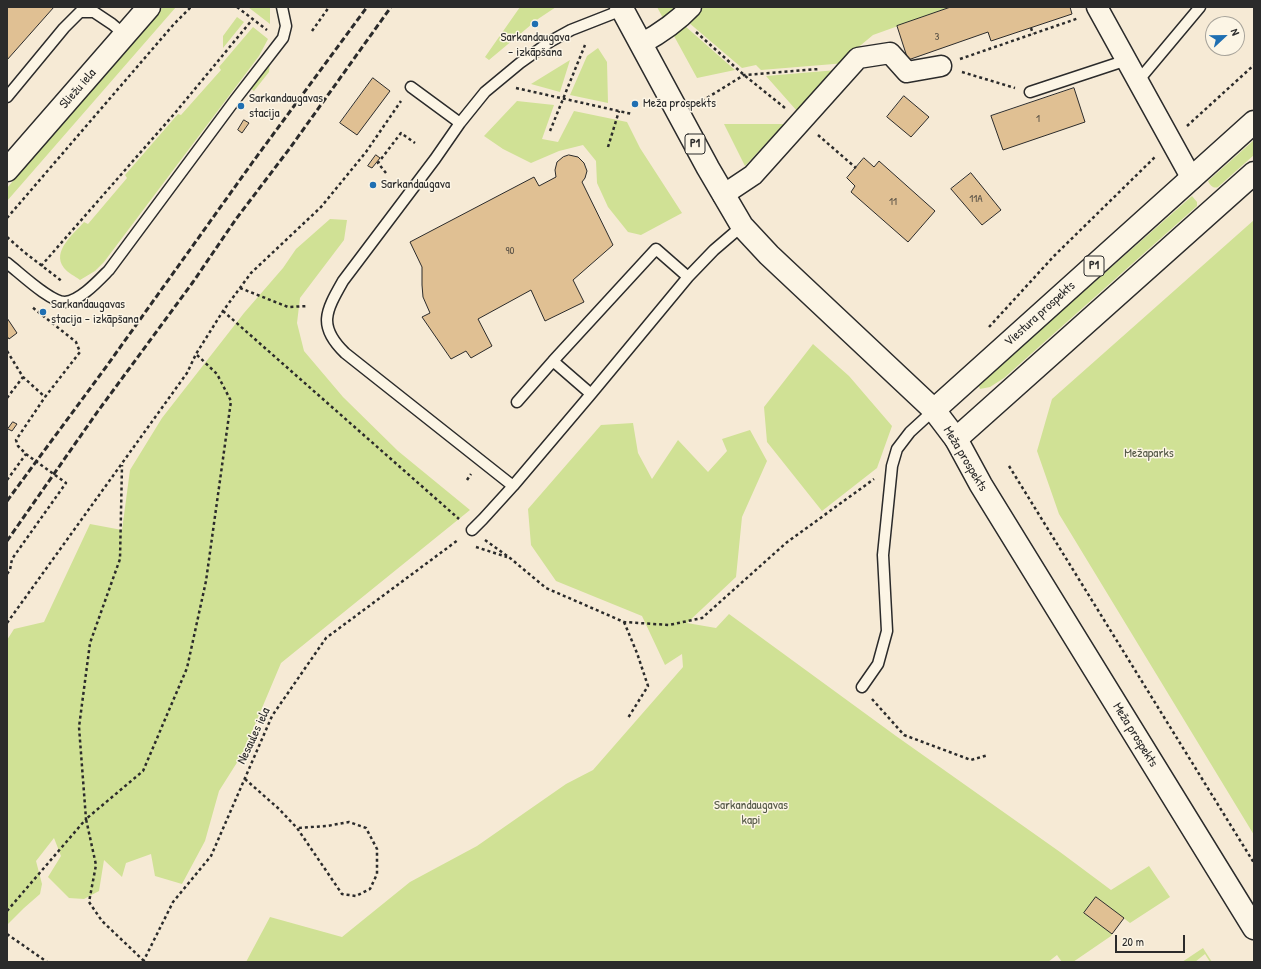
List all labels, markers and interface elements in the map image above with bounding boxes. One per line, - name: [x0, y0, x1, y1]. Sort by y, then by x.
- north arrow: [1205, 16, 1245, 56]
- marker: Sarkandaugava - izkāpšana: [530, 19, 540, 29]
- text: N: [1228, 27, 1243, 37]
- place label: Sarkandaugava - izkāpšana: [501, 30, 569, 61]
- house number: 3: [935, 30, 939, 44]
- street label: Sliežu iela: [56, 66, 100, 112]
- place label: Sarkandaugavas stacija: [249, 91, 323, 122]
- place label: Meža prospekts: [643, 96, 716, 112]
- marker: Meža prospekts: [630, 99, 640, 109]
- marker: Sarkandaugavas stacija: [236, 101, 246, 111]
- house number: 1: [1036, 112, 1040, 126]
- road number: P1: [685, 134, 705, 154]
- place label: Sarkandaugava: [381, 177, 450, 193]
- marker: Sarkandaugava: [368, 180, 378, 190]
- house number: 11A: [969, 192, 983, 206]
- house number: 11: [889, 195, 897, 209]
- house number: 90: [506, 244, 514, 258]
- road number: P1: [1084, 256, 1104, 276]
- street label: Viestura prospekts: [1001, 278, 1079, 350]
- place label: Sarkandaugavas stacija - izkāpšana: [51, 297, 139, 328]
- marker: Sarkandaugavas stacija - izkāpšana: [38, 307, 48, 317]
- street label: Meža prospekts: [940, 424, 990, 494]
- park label: Mežaparks: [1124, 446, 1174, 462]
- street label: Meža prospekts: [1109, 700, 1161, 770]
- street label: Nesaules iela: [234, 705, 274, 767]
- park label: Sarkandaugavas kapi: [714, 798, 788, 829]
- scale bar: [1117, 927, 1187, 953]
- text: 20 m: [1122, 933, 1144, 950]

